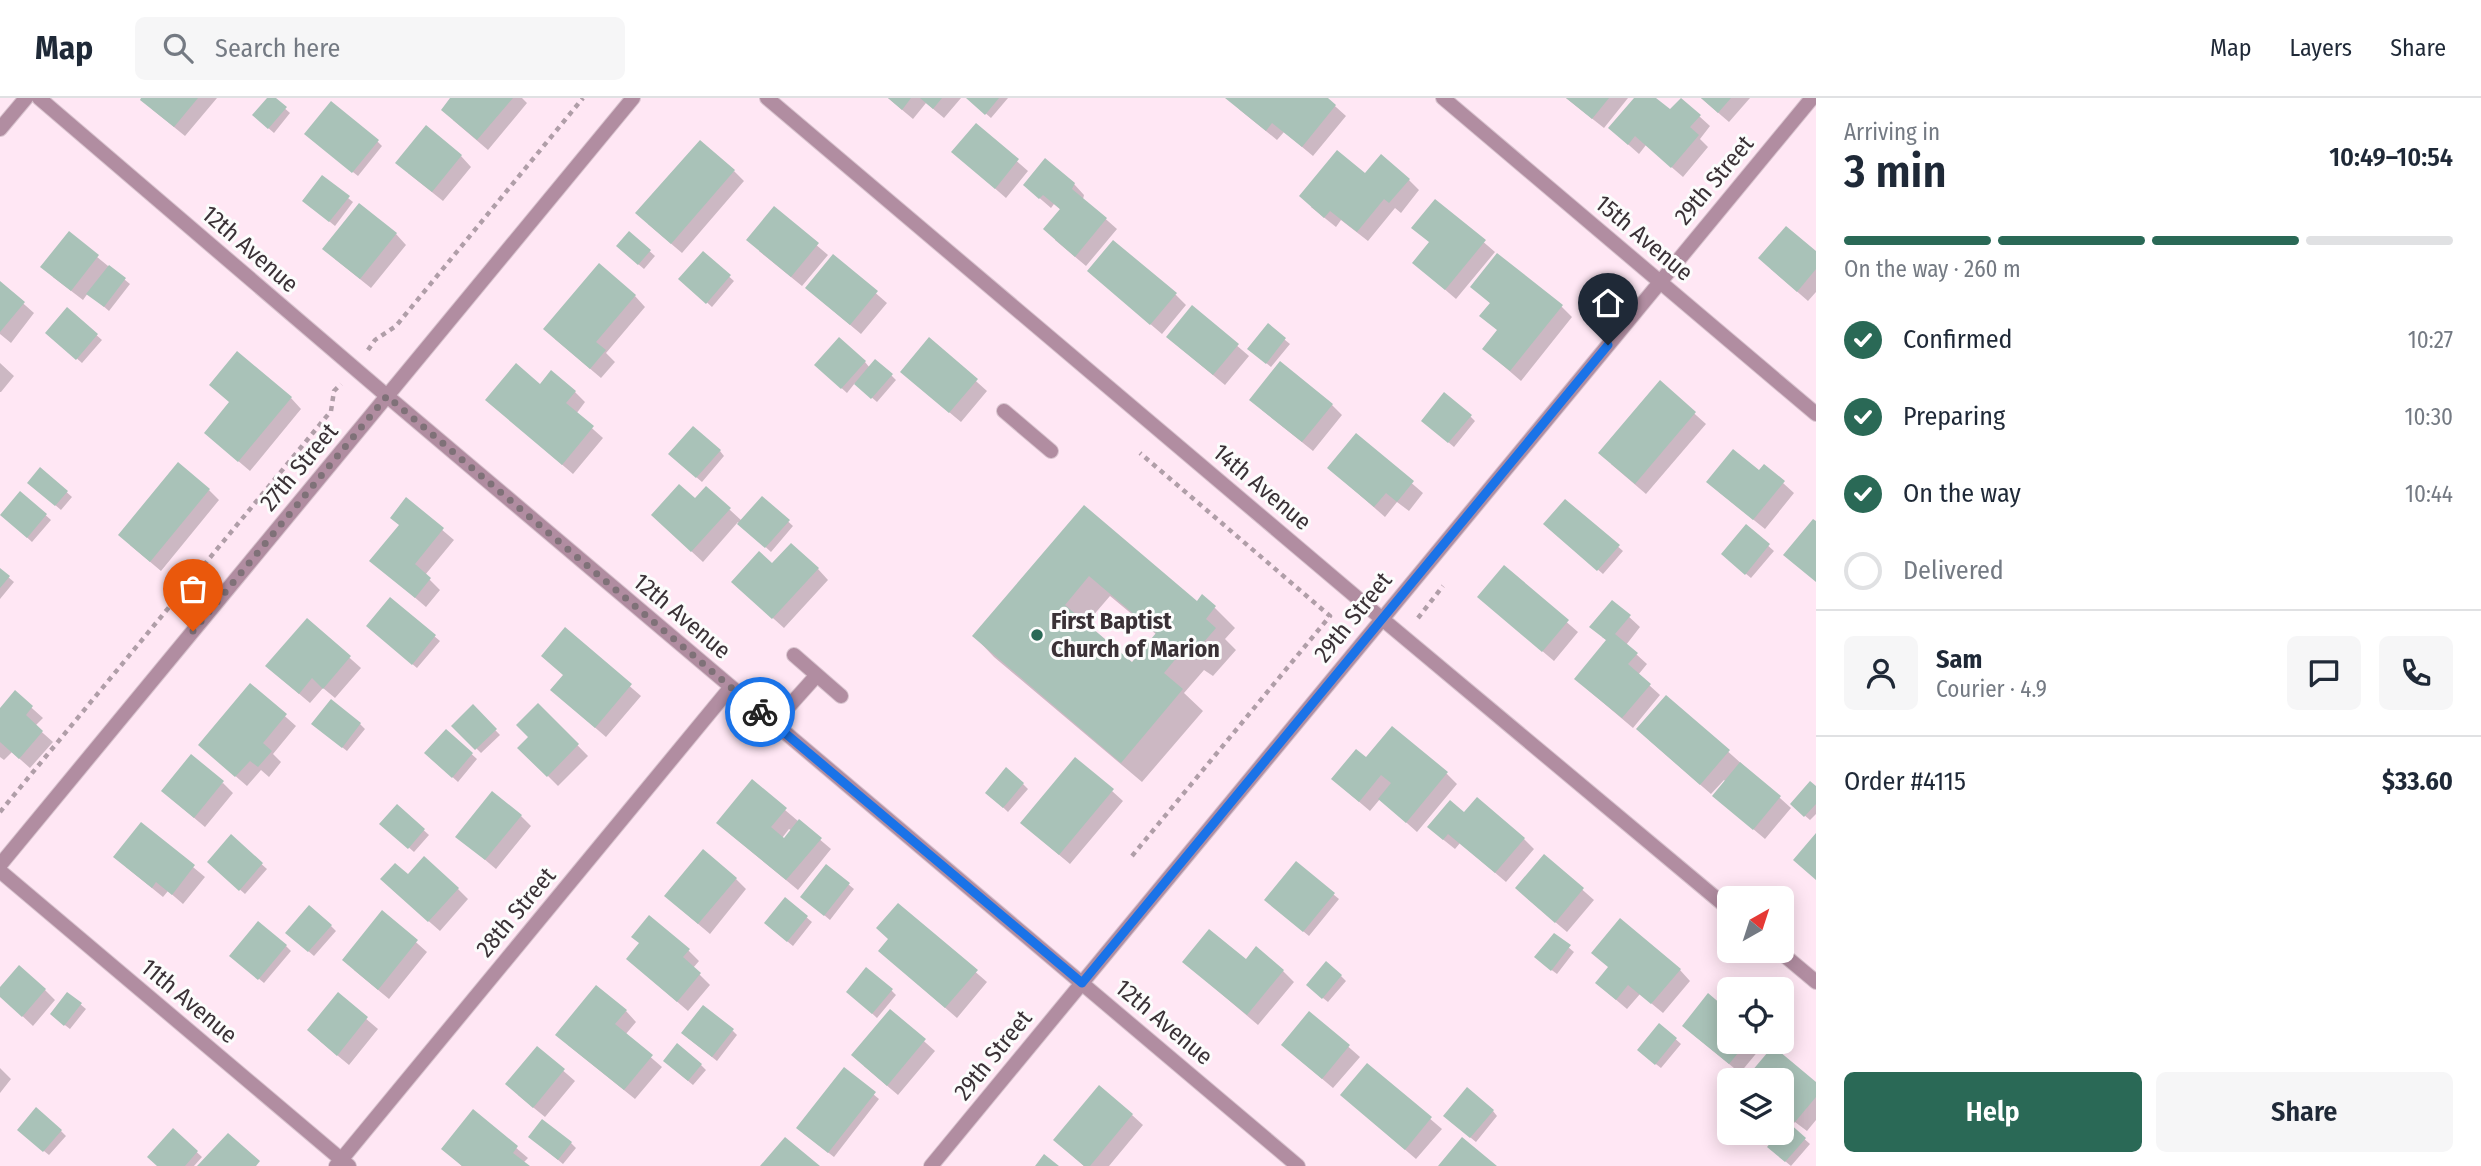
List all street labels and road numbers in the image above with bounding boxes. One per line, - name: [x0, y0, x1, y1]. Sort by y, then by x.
- street label: 29th Street: [1669, 130, 1759, 230]
- street label: 15th Avenue: [1590, 189, 1698, 287]
- street label: 12th Avenue: [196, 200, 304, 298]
- street label: 27th Street: [254, 418, 344, 516]
- street label: 14th Avenue: [1207, 438, 1317, 536]
- street label: 29th Street: [1308, 566, 1398, 667]
- street label: 12th Avenue: [628, 567, 736, 665]
- street label: 28th Street: [471, 862, 561, 962]
- street label: 11th Avenue: [135, 953, 243, 1049]
- street label: 12th Avenue: [1110, 973, 1218, 1071]
- street label: 29th Street: [948, 1004, 1038, 1105]

